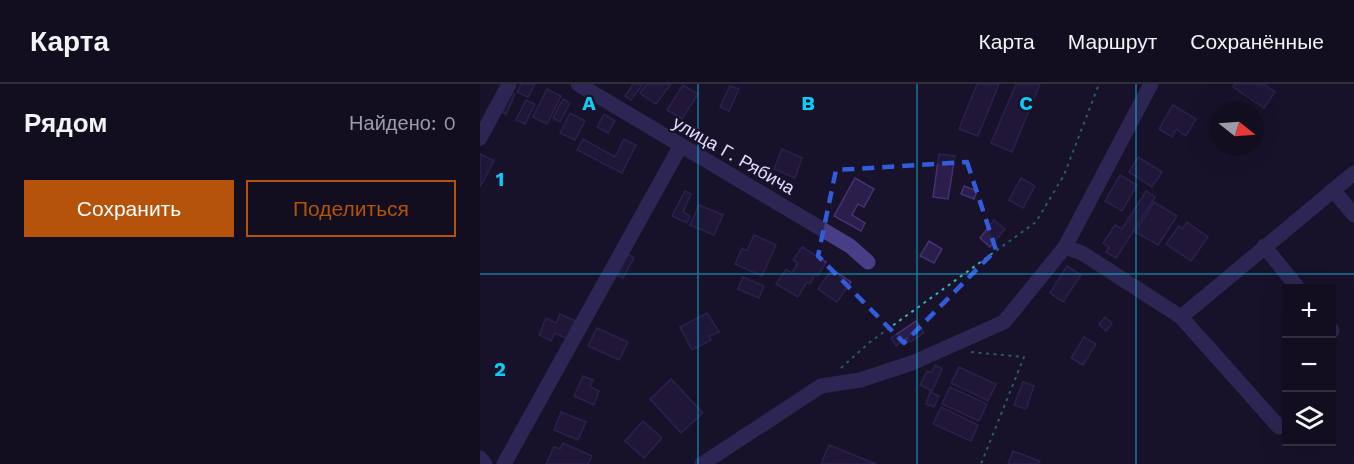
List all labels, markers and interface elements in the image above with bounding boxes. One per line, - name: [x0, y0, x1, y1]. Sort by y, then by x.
- text: Карта: [30, 25, 109, 58]
- text: Карта: [979, 29, 1035, 54]
- text: Маршрут: [1068, 29, 1157, 54]
- text: Сохранённые: [1190, 29, 1324, 54]
- text: A: [582, 91, 596, 115]
- text: B: [801, 91, 815, 115]
- text: C: [1019, 91, 1033, 115]
- north arrow: [1210, 102, 1264, 156]
- text: Рядом: [24, 108, 107, 138]
- text: Найдено: 0: [349, 111, 456, 135]
- street label: улица Г. Рябича: [669, 112, 800, 199]
- text: 1: [496, 167, 504, 191]
- button: Сохранить: [24, 180, 234, 237]
- button: Поделиться: [246, 180, 456, 237]
- map controls: [1282, 284, 1336, 446]
- button: +: [1282, 284, 1336, 338]
- button: −: [1282, 338, 1336, 392]
- text: 2: [494, 357, 506, 381]
- button: layers: [1282, 392, 1336, 446]

